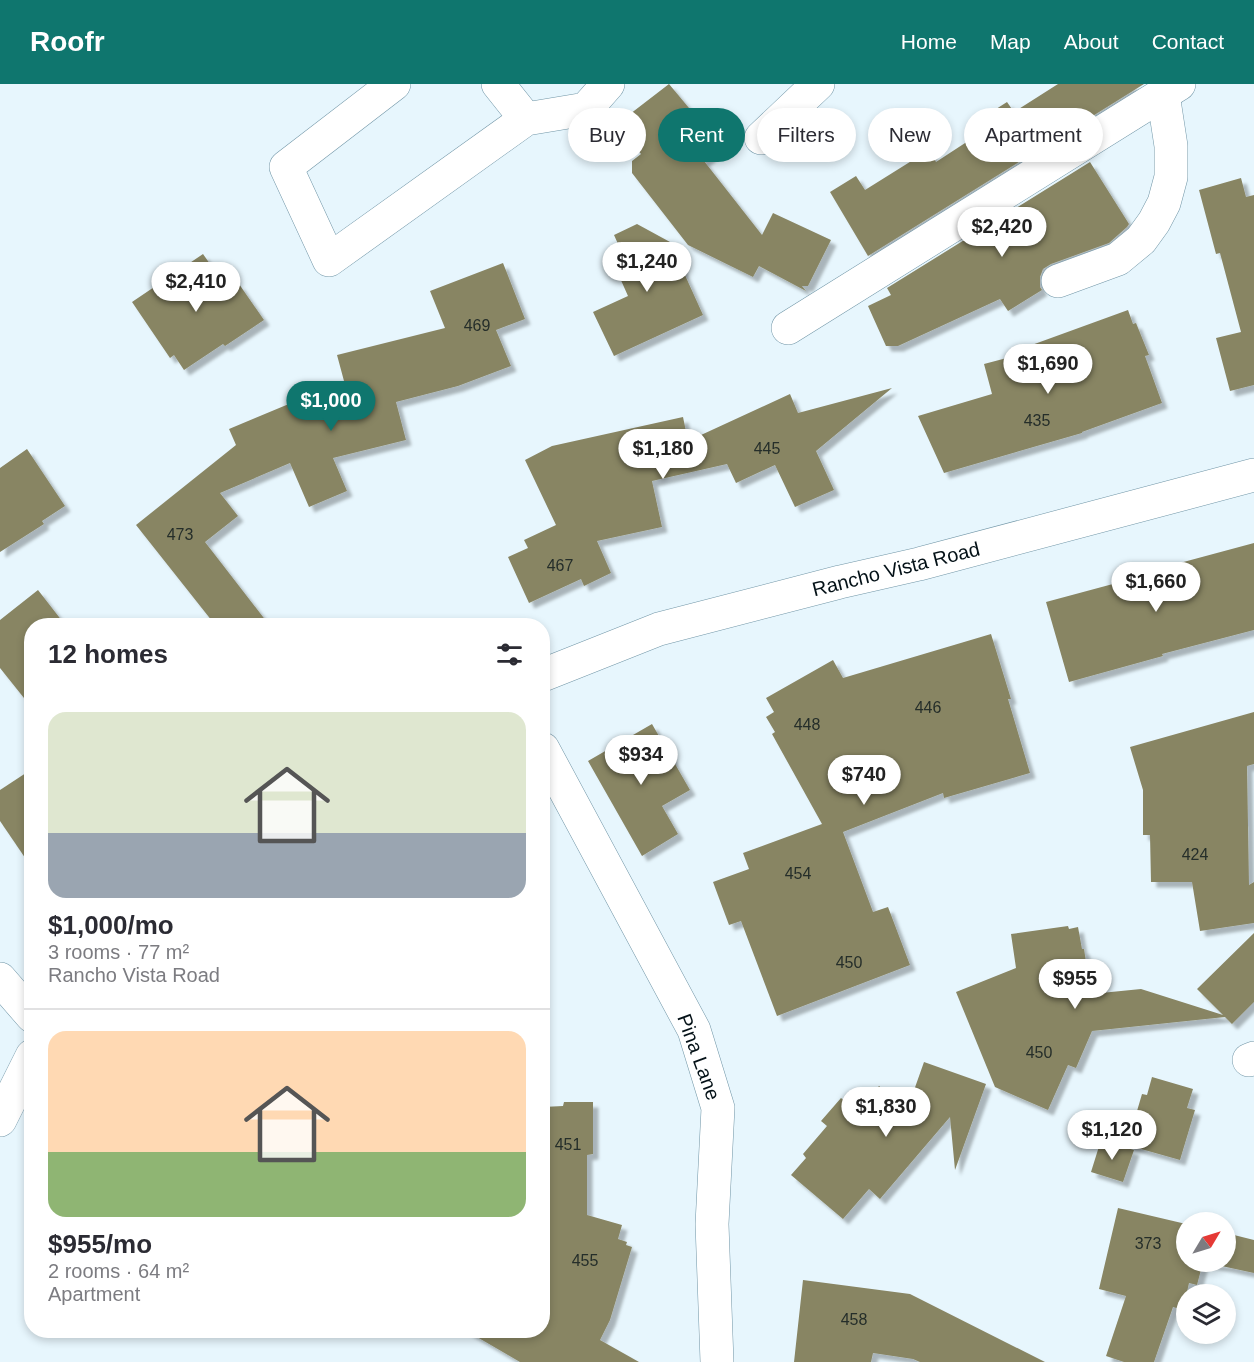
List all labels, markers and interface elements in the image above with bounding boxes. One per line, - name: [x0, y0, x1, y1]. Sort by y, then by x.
- text: Roofr: [30, 26, 105, 57]
- text: Home: [901, 30, 957, 53]
- text: Map: [990, 30, 1031, 53]
- text: About: [1064, 30, 1119, 53]
- text: Contact: [1152, 30, 1224, 53]
- chip: Buy: [568, 108, 646, 162]
- chip: Rent: [658, 108, 745, 162]
- chip: Filters: [757, 108, 856, 162]
- chip: New: [868, 108, 952, 162]
- chip: Apartment: [964, 108, 1103, 162]
- pin: $2,420: [953, 207, 1051, 258]
- text: $2,420: [971, 215, 1033, 237]
- pin: $1,240: [598, 242, 696, 293]
- text: $1,240: [616, 250, 678, 272]
- pin: $2,410: [147, 262, 245, 313]
- text: $2,410: [165, 270, 227, 292]
- house number: 469: [464, 317, 490, 334]
- pin: $1,690: [999, 344, 1097, 395]
- text: $1,690: [1017, 352, 1079, 374]
- pin: $1,000: [282, 381, 380, 432]
- text: $1,000: [300, 389, 362, 411]
- house number: 435: [1024, 412, 1050, 429]
- pin: $1,180: [614, 429, 712, 480]
- text: $1,180: [632, 437, 694, 459]
- house number: 445: [754, 440, 780, 457]
- house number: 473: [167, 526, 193, 543]
- street label: Rancho Vista Road: [810, 538, 982, 600]
- house number: 467: [547, 557, 573, 574]
- pin: $1,660: [1107, 562, 1205, 613]
- text: $1,660: [1125, 570, 1187, 592]
- icon: filters: [493, 638, 526, 671]
- text: 12 homes: [48, 639, 168, 669]
- house number: 446: [915, 699, 941, 716]
- house number: 448: [794, 716, 820, 733]
- pin: $934: [605, 735, 677, 786]
- text: $934: [619, 743, 663, 765]
- icon: home: [233, 751, 341, 859]
- pin: $740: [828, 755, 900, 806]
- text: $740: [842, 763, 886, 785]
- house number: 424: [1182, 846, 1208, 863]
- house number: 454: [785, 865, 811, 882]
- text: $1,000/mo: [48, 910, 174, 940]
- text: 3 rooms · 77 m²: [48, 941, 189, 963]
- house number: 450: [836, 954, 862, 971]
- pin: $955: [1039, 959, 1111, 1010]
- text: Rancho Vista Road: [48, 964, 220, 986]
- text: $955: [1053, 967, 1097, 989]
- street label: Pina Lane: [673, 1011, 725, 1103]
- house number: 450: [1026, 1044, 1052, 1061]
- icon: home: [233, 1070, 341, 1178]
- pin: $1,830: [837, 1087, 935, 1138]
- text: $1,830: [855, 1095, 917, 1117]
- pin: $1,120: [1063, 1110, 1161, 1161]
- text: $1,120: [1081, 1118, 1143, 1140]
- house number: 451: [555, 1136, 581, 1153]
- north arrow: [1176, 1212, 1236, 1272]
- map controls: [1176, 1212, 1236, 1344]
- text: $955/mo: [48, 1229, 152, 1259]
- house number: 373: [1135, 1235, 1161, 1252]
- house number: 455: [572, 1252, 598, 1269]
- text: 2 rooms · 64 m²: [48, 1260, 189, 1282]
- text: Apartment: [48, 1283, 140, 1305]
- button: layers: [1176, 1284, 1236, 1344]
- house number: 458: [841, 1311, 867, 1328]

